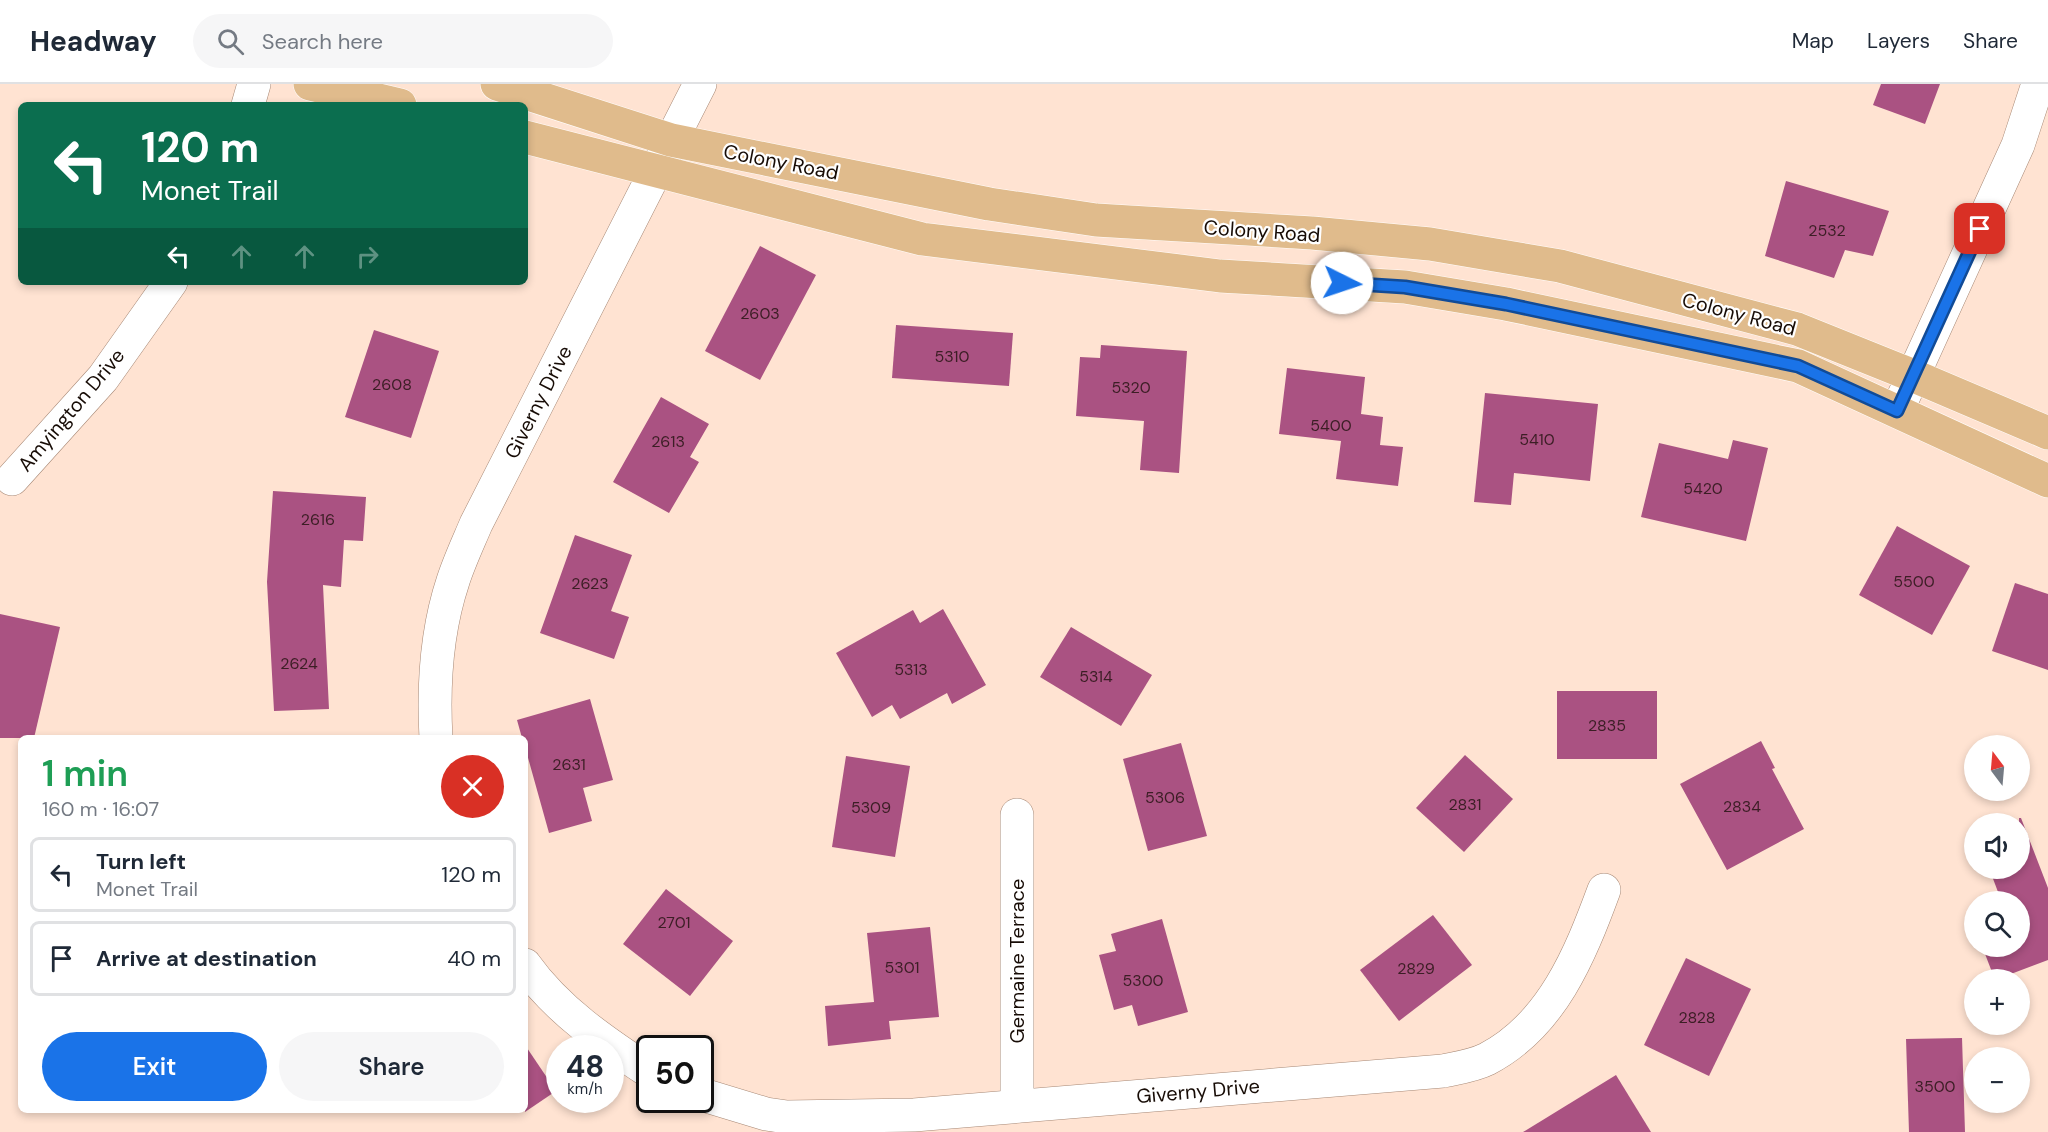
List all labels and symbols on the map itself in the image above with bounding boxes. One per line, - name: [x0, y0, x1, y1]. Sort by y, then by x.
- street label: Colony Road: [721, 138, 841, 186]
- pin: [1954, 203, 2005, 254]
- street label: Colony Road: [1203, 214, 1321, 248]
- house number: 2532: [1808, 220, 1846, 241]
- position arrow: [1310, 251, 1374, 315]
- street label: Colony Road: [1679, 286, 1799, 342]
- house number: 2603: [740, 303, 780, 324]
- street label: Giverny Drive: [498, 341, 578, 463]
- street label: Amyington Drive: [12, 343, 130, 477]
- house number: 5310: [935, 346, 969, 367]
- house number: 2608: [372, 374, 412, 395]
- house number: 5320: [1111, 377, 1151, 398]
- house number: 5400: [1310, 415, 1352, 436]
- house number: 5410: [1519, 429, 1555, 450]
- house number: 2613: [651, 431, 685, 452]
- house number: 5420: [1683, 478, 1723, 499]
- house number: 2616: [301, 509, 335, 530]
- house number: 5500: [1893, 571, 1935, 592]
- house number: 2623: [571, 573, 609, 594]
- house number: 2624: [280, 653, 318, 674]
- house number: 5313: [894, 659, 928, 680]
- house number: 5314: [1079, 666, 1113, 687]
- house number: 2835: [1588, 715, 1626, 736]
- north arrow: [1964, 735, 2030, 801]
- house number: 2631: [552, 754, 586, 775]
- house number: 5306: [1145, 787, 1185, 808]
- house number: 2831: [1449, 794, 1481, 815]
- house number: 2834: [1723, 796, 1761, 817]
- house number: 5309: [851, 797, 891, 818]
- street label: Germaine Terrace: [1004, 879, 1030, 1043]
- house number: 2701: [657, 912, 691, 933]
- house number: 5301: [884, 957, 920, 978]
- house number: 2829: [1397, 958, 1435, 979]
- house number: 5300: [1122, 970, 1164, 991]
- house number: 2828: [1678, 1007, 1716, 1028]
- speed limit sign: 50: [636, 1035, 714, 1113]
- street label: Giverny Drive: [1135, 1073, 1261, 1109]
- house number: 3500: [1914, 1076, 1956, 1097]

